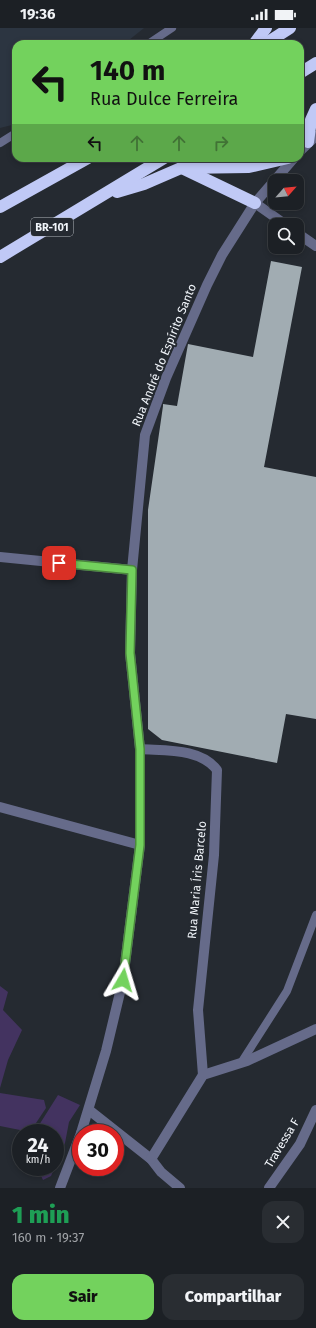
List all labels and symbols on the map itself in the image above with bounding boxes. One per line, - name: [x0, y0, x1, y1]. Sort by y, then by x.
- north arrow: [268, 174, 304, 210]
- road number: BR-101: [31, 218, 73, 236]
- street label: Rua André do Espírito Santo: [129, 282, 199, 428]
- pin: [42, 546, 76, 580]
- street label: Rua Maria Íris Barcelo: [184, 820, 209, 940]
- position arrow: [102, 959, 144, 1001]
- street label: Travessa F: [262, 1116, 302, 1170]
- speed limit sign: 30: [72, 1124, 124, 1176]

